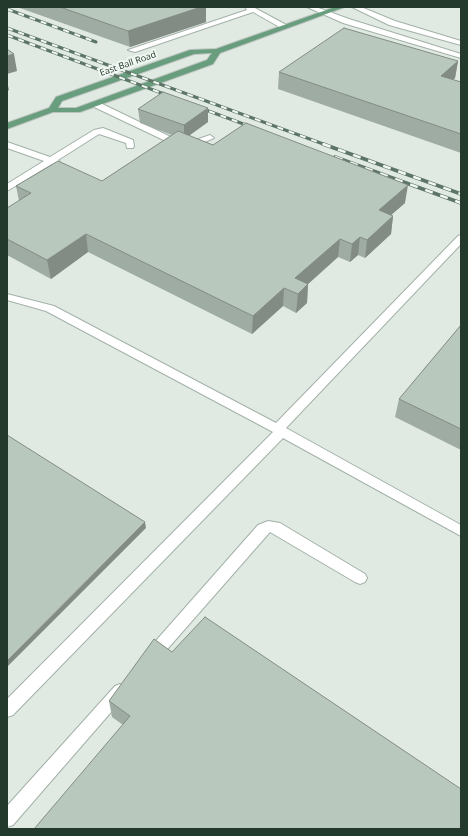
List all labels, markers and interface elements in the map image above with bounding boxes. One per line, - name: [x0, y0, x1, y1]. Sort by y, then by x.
- street label: East Ball Road: [98, 49, 158, 79]

